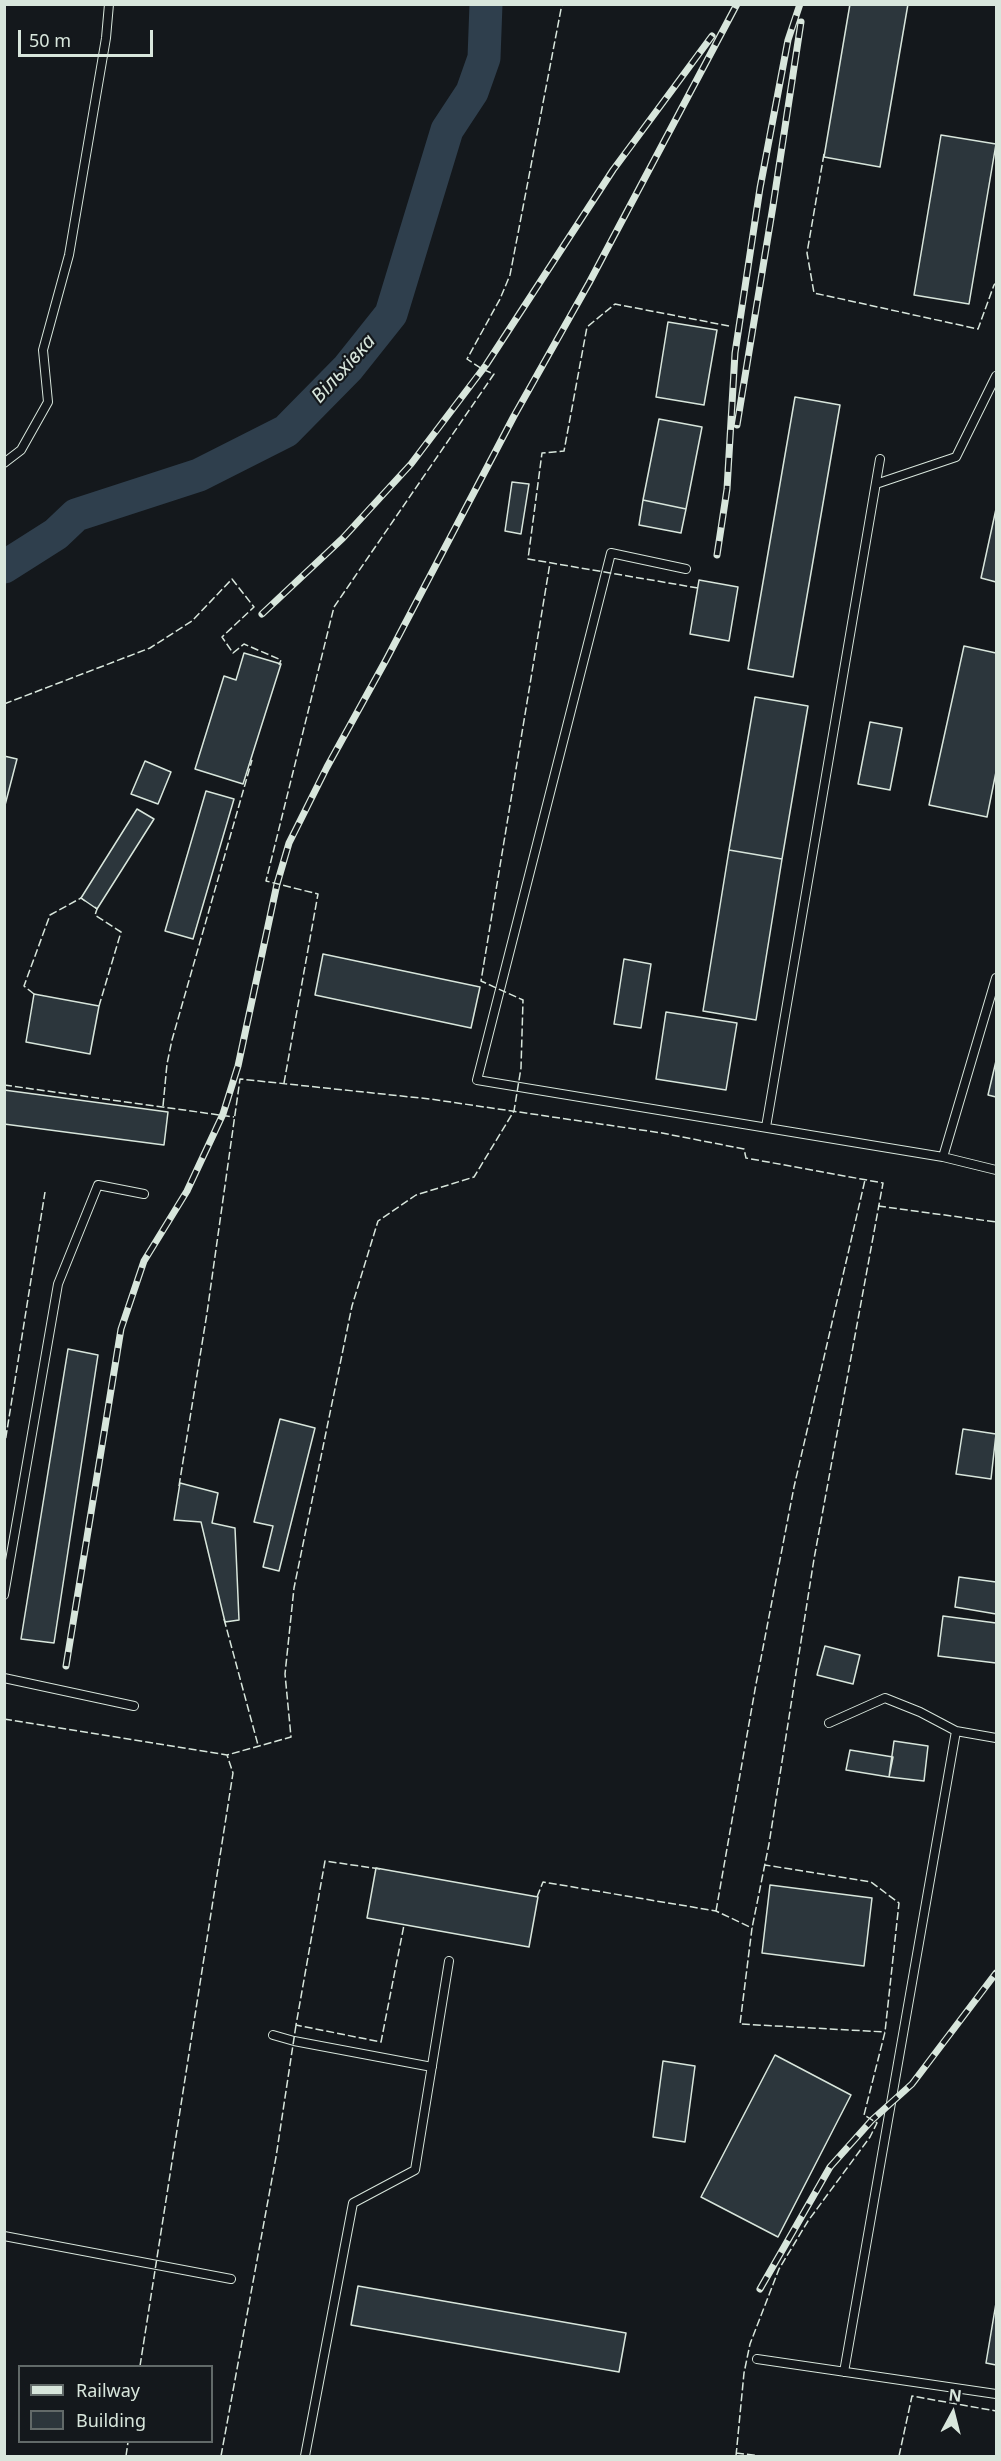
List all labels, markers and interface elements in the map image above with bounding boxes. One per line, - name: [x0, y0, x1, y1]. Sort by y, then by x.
- scale bar: [21, 18, 156, 56]
- text: 50 m: [29, 28, 71, 52]
- water label: Вільхівка: [307, 330, 381, 408]
- legend: [18, 2365, 213, 2443]
- text: Railway: [76, 2378, 140, 2402]
- north arrow: [923, 2383, 983, 2443]
- text: N: [947, 2383, 963, 2407]
- text: Building: [76, 2408, 146, 2432]

